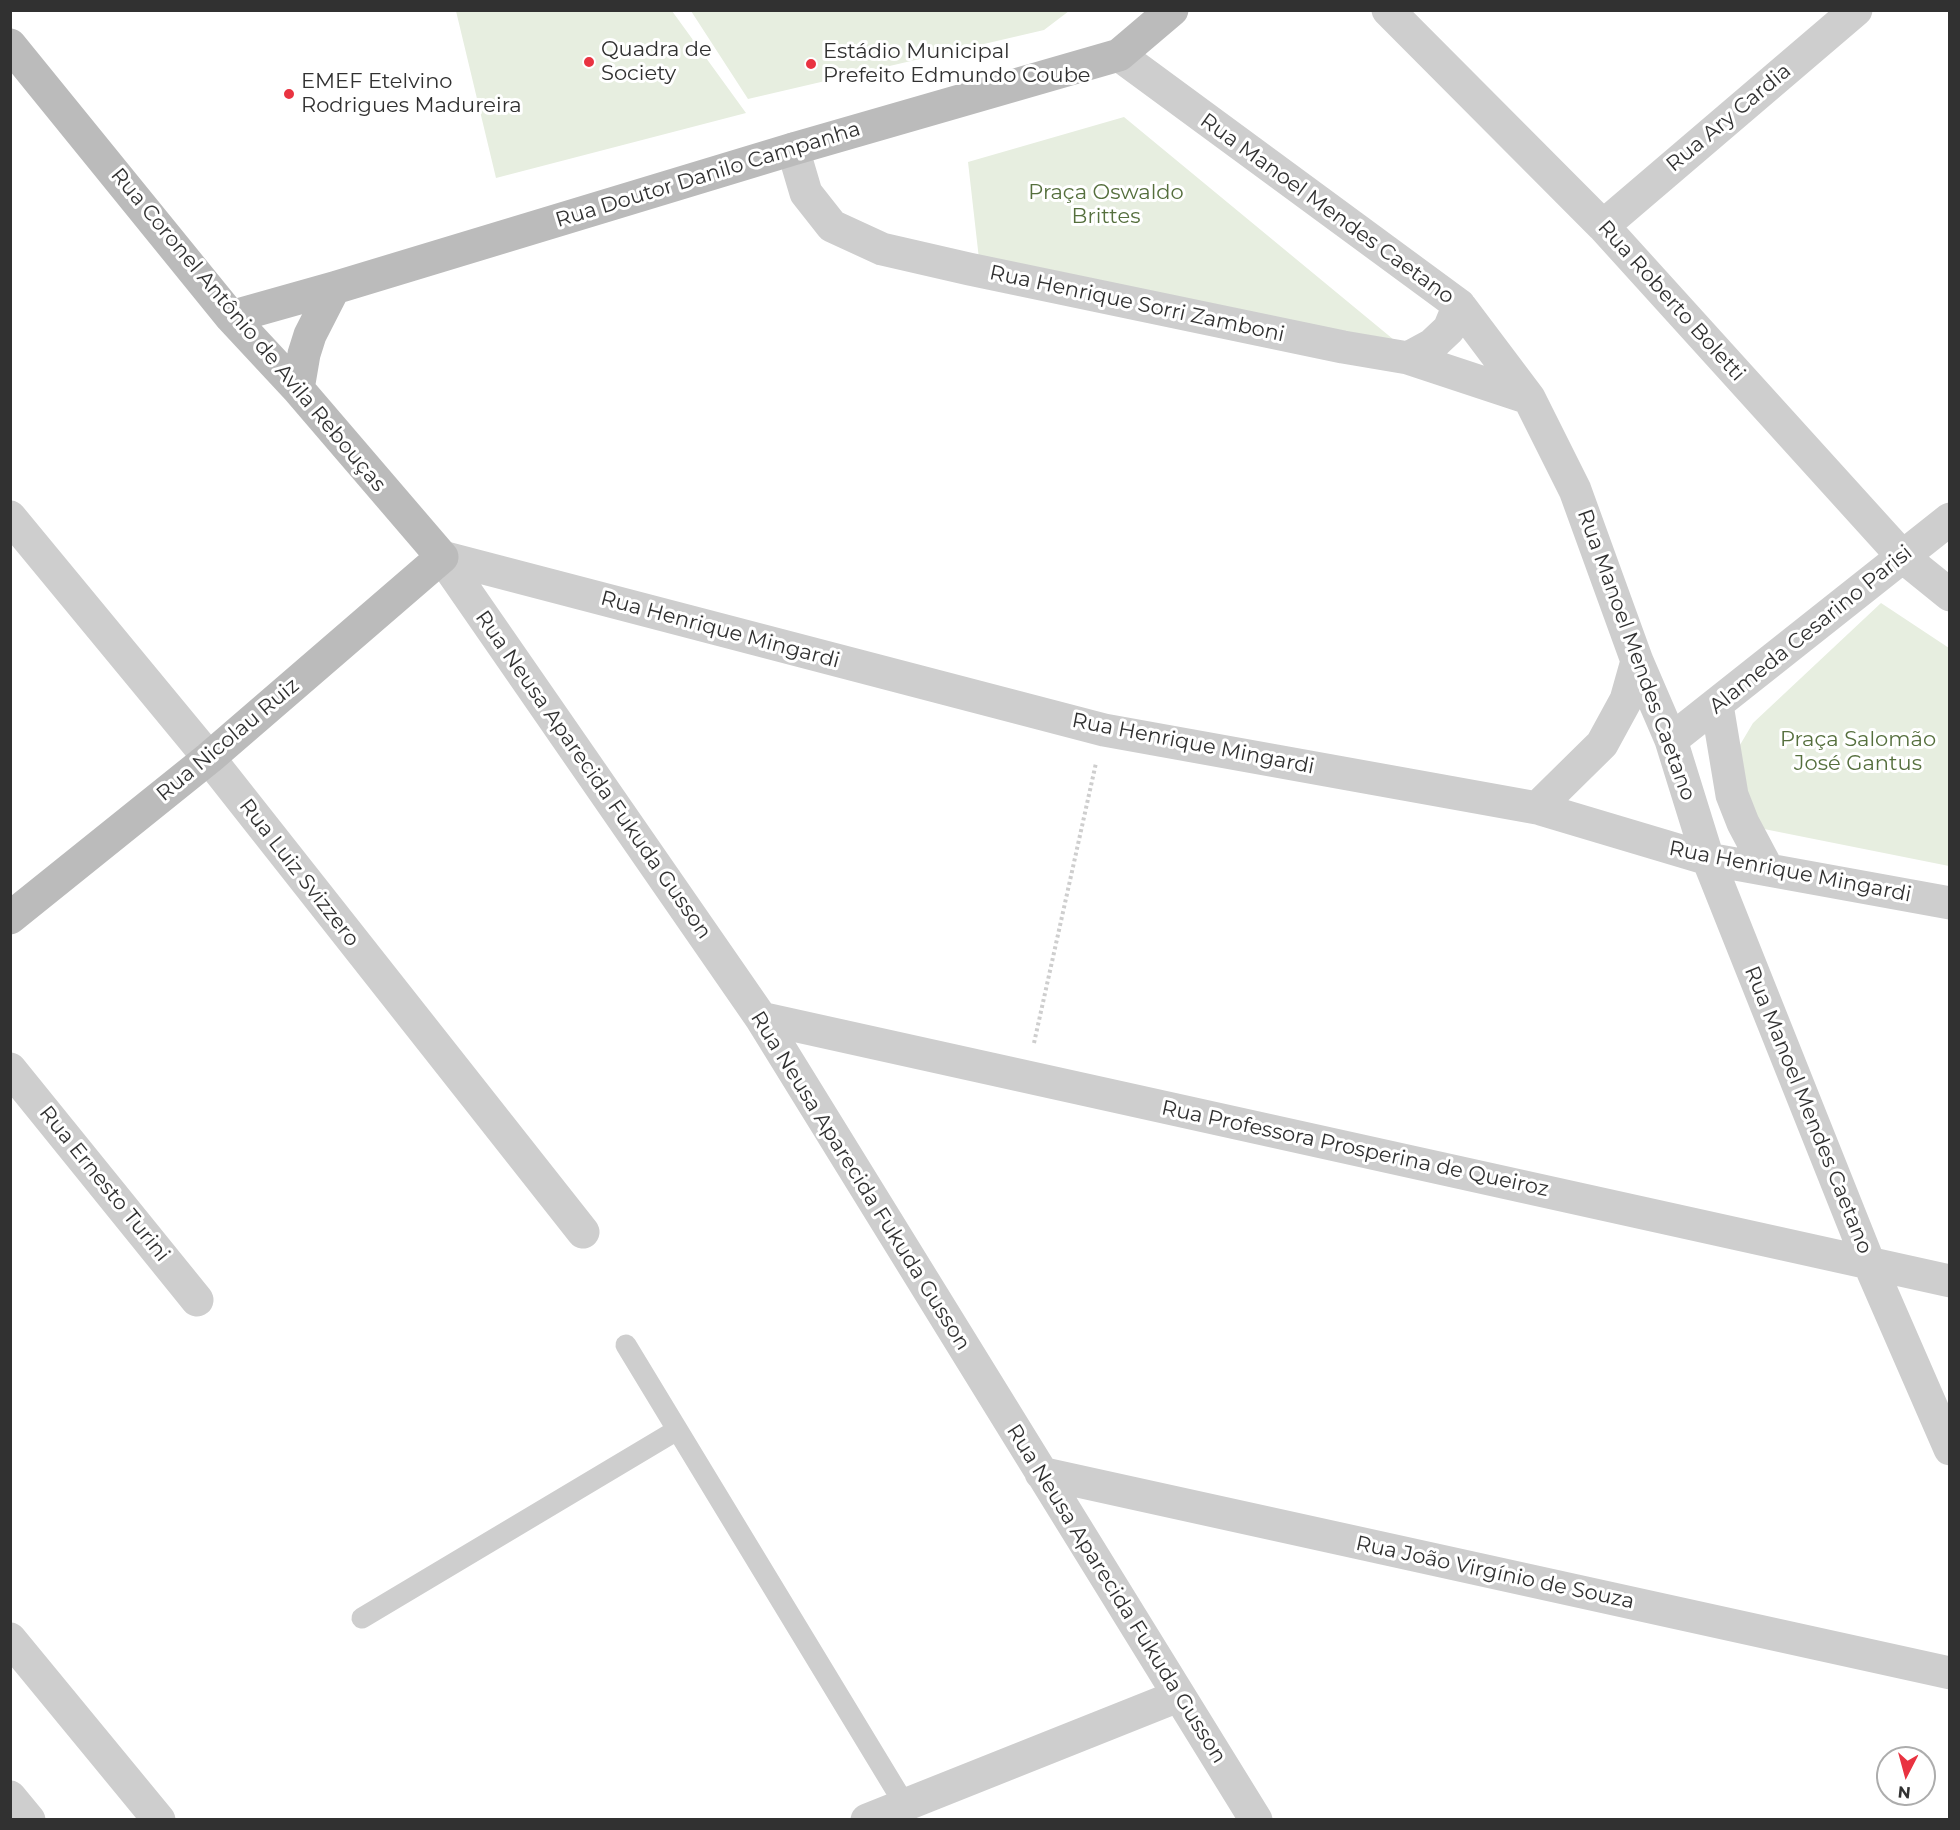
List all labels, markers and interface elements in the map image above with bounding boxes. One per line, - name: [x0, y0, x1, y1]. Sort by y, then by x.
- place label: Quadra de Society: [601, 37, 712, 87]
- place label: Estádio Municipal Prefeito Edmundo Coube: [823, 39, 1091, 89]
- marker: Quadra de Society: [582, 55, 596, 69]
- marker: Estádio Municipal Prefeito Edmundo Coube: [804, 57, 818, 71]
- street label: Rua Ary Cardia: [1662, 59, 1796, 177]
- place label: EMEF Etelvino Rodrigues Madureira: [301, 69, 522, 119]
- marker: EMEF Etelvino Rodrigues Madureira: [282, 87, 296, 101]
- street label: Rua Manoel Mendes Caetano: [1195, 108, 1459, 310]
- street label: Rua Doutor Danilo Campanha: [552, 117, 864, 233]
- street label: Rua Coronel Antônio de Avila Rebouças: [105, 163, 391, 497]
- park label: Praça Oswaldo Brittes: [1028, 180, 1184, 230]
- street label: Rua Roberto Boletti: [1592, 215, 1750, 387]
- street label: Rua Henrique Sorri Zamboni: [987, 260, 1287, 348]
- street label: Rua Manoel Mendes Caetano: [1571, 506, 1701, 804]
- street label: Alameda Cesarino Parisi: [1705, 540, 1917, 720]
- street label: Rua Henrique Mingardi: [598, 586, 842, 674]
- street label: Rua Neusa Aparecida Fukuda Gusson: [469, 606, 717, 944]
- street label: Rua Nicolau Ruiz: [152, 673, 304, 807]
- street label: Rua Henrique Mingardi: [1070, 708, 1316, 780]
- park label: Praça Salomão José Gantus: [1780, 727, 1936, 777]
- street label: Rua Luiz Svizzero: [234, 794, 364, 952]
- street label: Rua Henrique Mingardi: [1667, 836, 1913, 908]
- street label: Rua Manoel Mendes Caetano: [1739, 962, 1877, 1258]
- street label: Rua Neusa Aparecida Fukuda Gusson: [745, 1007, 975, 1355]
- street label: Rua Professora Prosperina de Queiroz: [1159, 1096, 1551, 1202]
- street label: Rua Ernesto Turini: [33, 1101, 175, 1267]
- street label: Rua Neusa Aparecida Fukuda Gusson: [1001, 1420, 1231, 1768]
- street label: Rua João Virgínio de Souza: [1353, 1531, 1637, 1615]
- north arrow: [1876, 1746, 1936, 1806]
- text: N: [1897, 1782, 1912, 1803]

